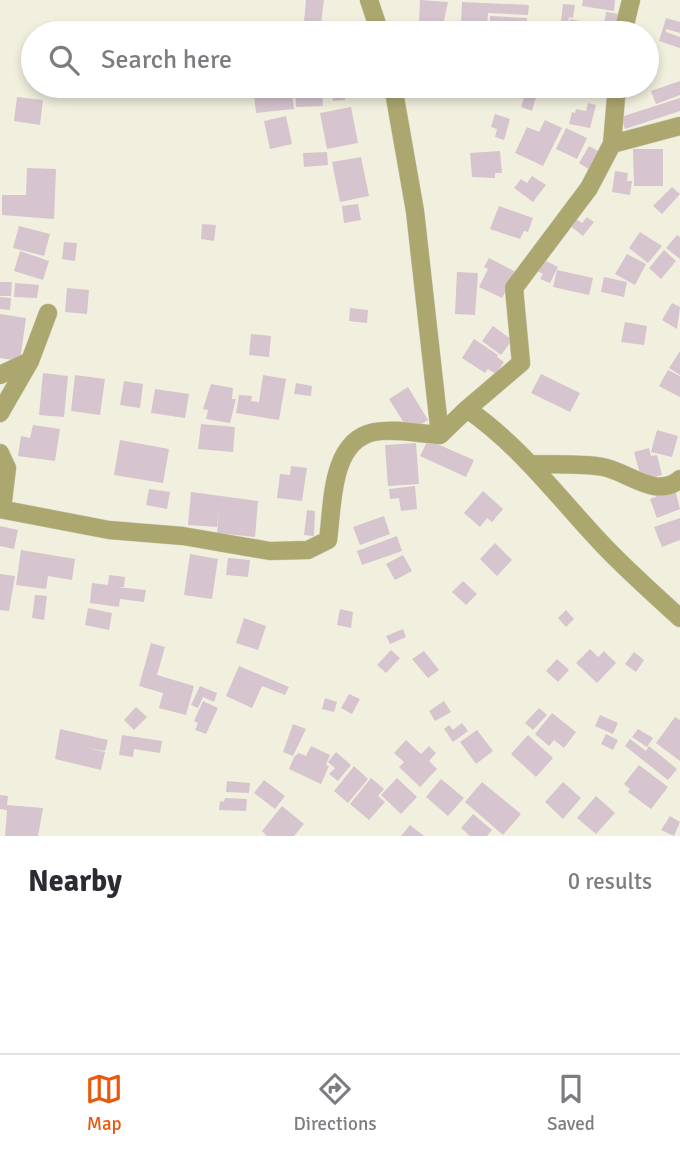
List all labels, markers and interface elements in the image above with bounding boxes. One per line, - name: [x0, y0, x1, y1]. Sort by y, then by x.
- search box: [21, 21, 659, 98]
- icon: search: [45, 41, 83, 79]
- text: Search here: [101, 44, 232, 76]
- text: Nearby: [28, 863, 122, 900]
- text: 0 results: [568, 867, 652, 896]
- tab: Map: [85, 1070, 123, 1136]
- tab: Directions: [294, 1070, 377, 1136]
- tab: Saved: [547, 1070, 595, 1136]

